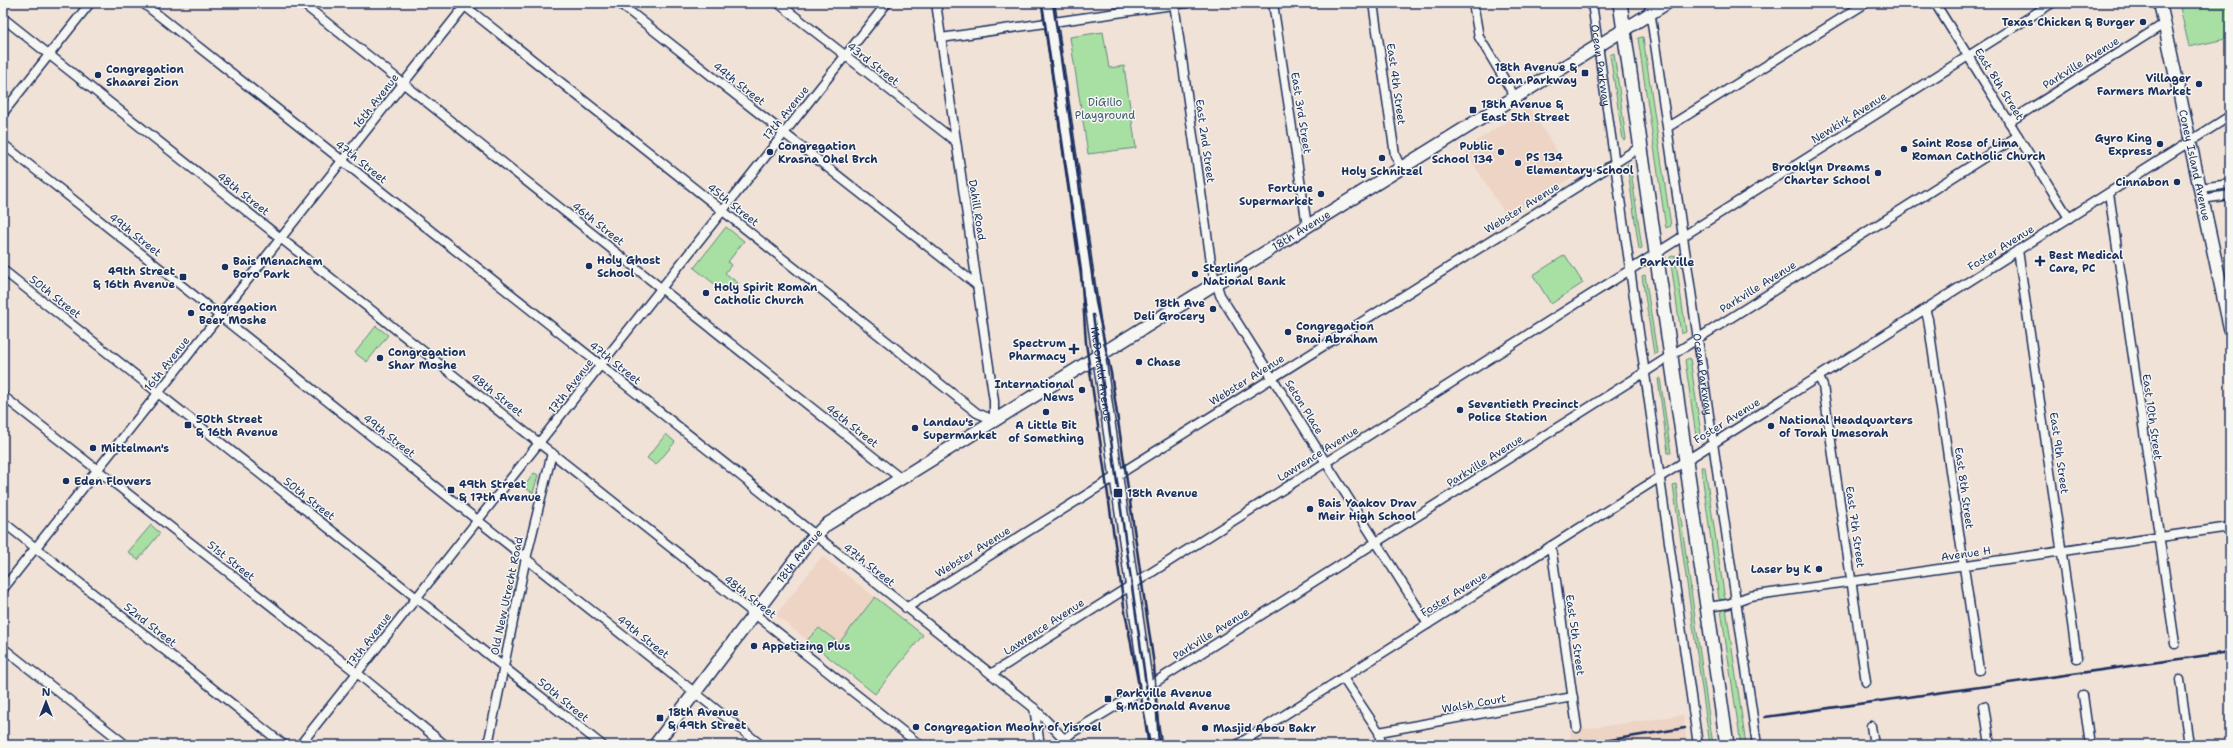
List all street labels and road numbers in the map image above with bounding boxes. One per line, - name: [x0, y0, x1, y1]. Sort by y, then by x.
- street label: Ocean Parkway: [1588, 23, 1614, 107]
- street label: Parkville Avenue: [2040, 33, 2122, 93]
- street label: 43rd Street: [844, 39, 902, 89]
- street label: East 4th Street: [1383, 42, 1409, 126]
- street label: East 8th Street: [1971, 45, 2027, 123]
- street label: 44th Street: [710, 59, 768, 109]
- street label: 16th Avenue: [350, 70, 402, 132]
- street label: East 3rd Street: [1287, 71, 1315, 155]
- street label: 17th Avenue: [760, 83, 812, 143]
- street label: Newkirk Avenue: [1808, 89, 1890, 147]
- street label: East 2nd Street: [1192, 98, 1218, 184]
- street label: Coney Island Avenue: [2176, 108, 2214, 222]
- street label: 47th Street: [332, 137, 390, 187]
- street label: 48th Street: [214, 169, 272, 219]
- street label: Dahill Road: [965, 178, 989, 242]
- street label: Webster Avenue: [1482, 179, 1562, 237]
- street label: 45th Street: [704, 180, 762, 230]
- street label: 46th Street: [569, 199, 627, 249]
- street label: 18th Avenue: [1269, 206, 1333, 254]
- street label: 49th Street: [106, 210, 164, 260]
- street label: Foster Avenue: [1965, 222, 2037, 274]
- street label: Parkville Avenue: [1717, 257, 1799, 317]
- street label: 50th Street: [26, 272, 84, 322]
- street label: McDonald Avenue: [1087, 326, 1116, 423]
- street label: Ocean Parkway: [1690, 332, 1716, 416]
- street label: 16th Avenue: [141, 333, 193, 395]
- street label: 47th Street: [586, 338, 644, 388]
- street label: Webster Avenue: [1207, 351, 1287, 409]
- street label: 17th Avenue: [545, 356, 597, 416]
- street label: 48th Street: [468, 370, 526, 420]
- street label: East 10th Street: [2139, 373, 2165, 461]
- street label: Seton Place: [1281, 377, 1327, 437]
- street label: Foster Avenue: [1691, 395, 1763, 447]
- street label: 46th Street: [823, 401, 881, 451]
- street label: 49th Street: [360, 411, 418, 461]
- street label: East 9th Street: [2046, 411, 2072, 495]
- street label: Lawrence Avenue: [1274, 423, 1362, 485]
- street label: Parkville Avenue: [1444, 431, 1526, 491]
- street label: East 8th Street: [1951, 446, 1977, 530]
- street label: 50th Street: [280, 474, 338, 524]
- street label: East 7th Street: [1842, 485, 1868, 569]
- street label: Webster Avenue: [933, 523, 1013, 581]
- street label: 18th Avenue: [773, 525, 826, 586]
- street label: Old New Utrecht Road: [487, 535, 527, 656]
- street label: 51st Street: [204, 538, 258, 584]
- street label: 47th Street: [840, 540, 898, 590]
- street label: Avenue H: [1940, 543, 1992, 565]
- street label: Foster Avenue: [1418, 568, 1490, 620]
- street label: 48th Street: [721, 572, 779, 622]
- street label: East 5th Street: [1562, 594, 1588, 677]
- street label: Lawrence Avenue: [1001, 595, 1087, 659]
- street label: 52nd Street: [120, 600, 180, 650]
- street label: Parkville Avenue: [1170, 604, 1252, 664]
- street label: 17th Avenue: [343, 610, 395, 670]
- street label: 49th Street: [614, 612, 672, 662]
- street label: 50th Street: [534, 675, 592, 725]
- street label: Walsh Court: [1441, 691, 1508, 717]

